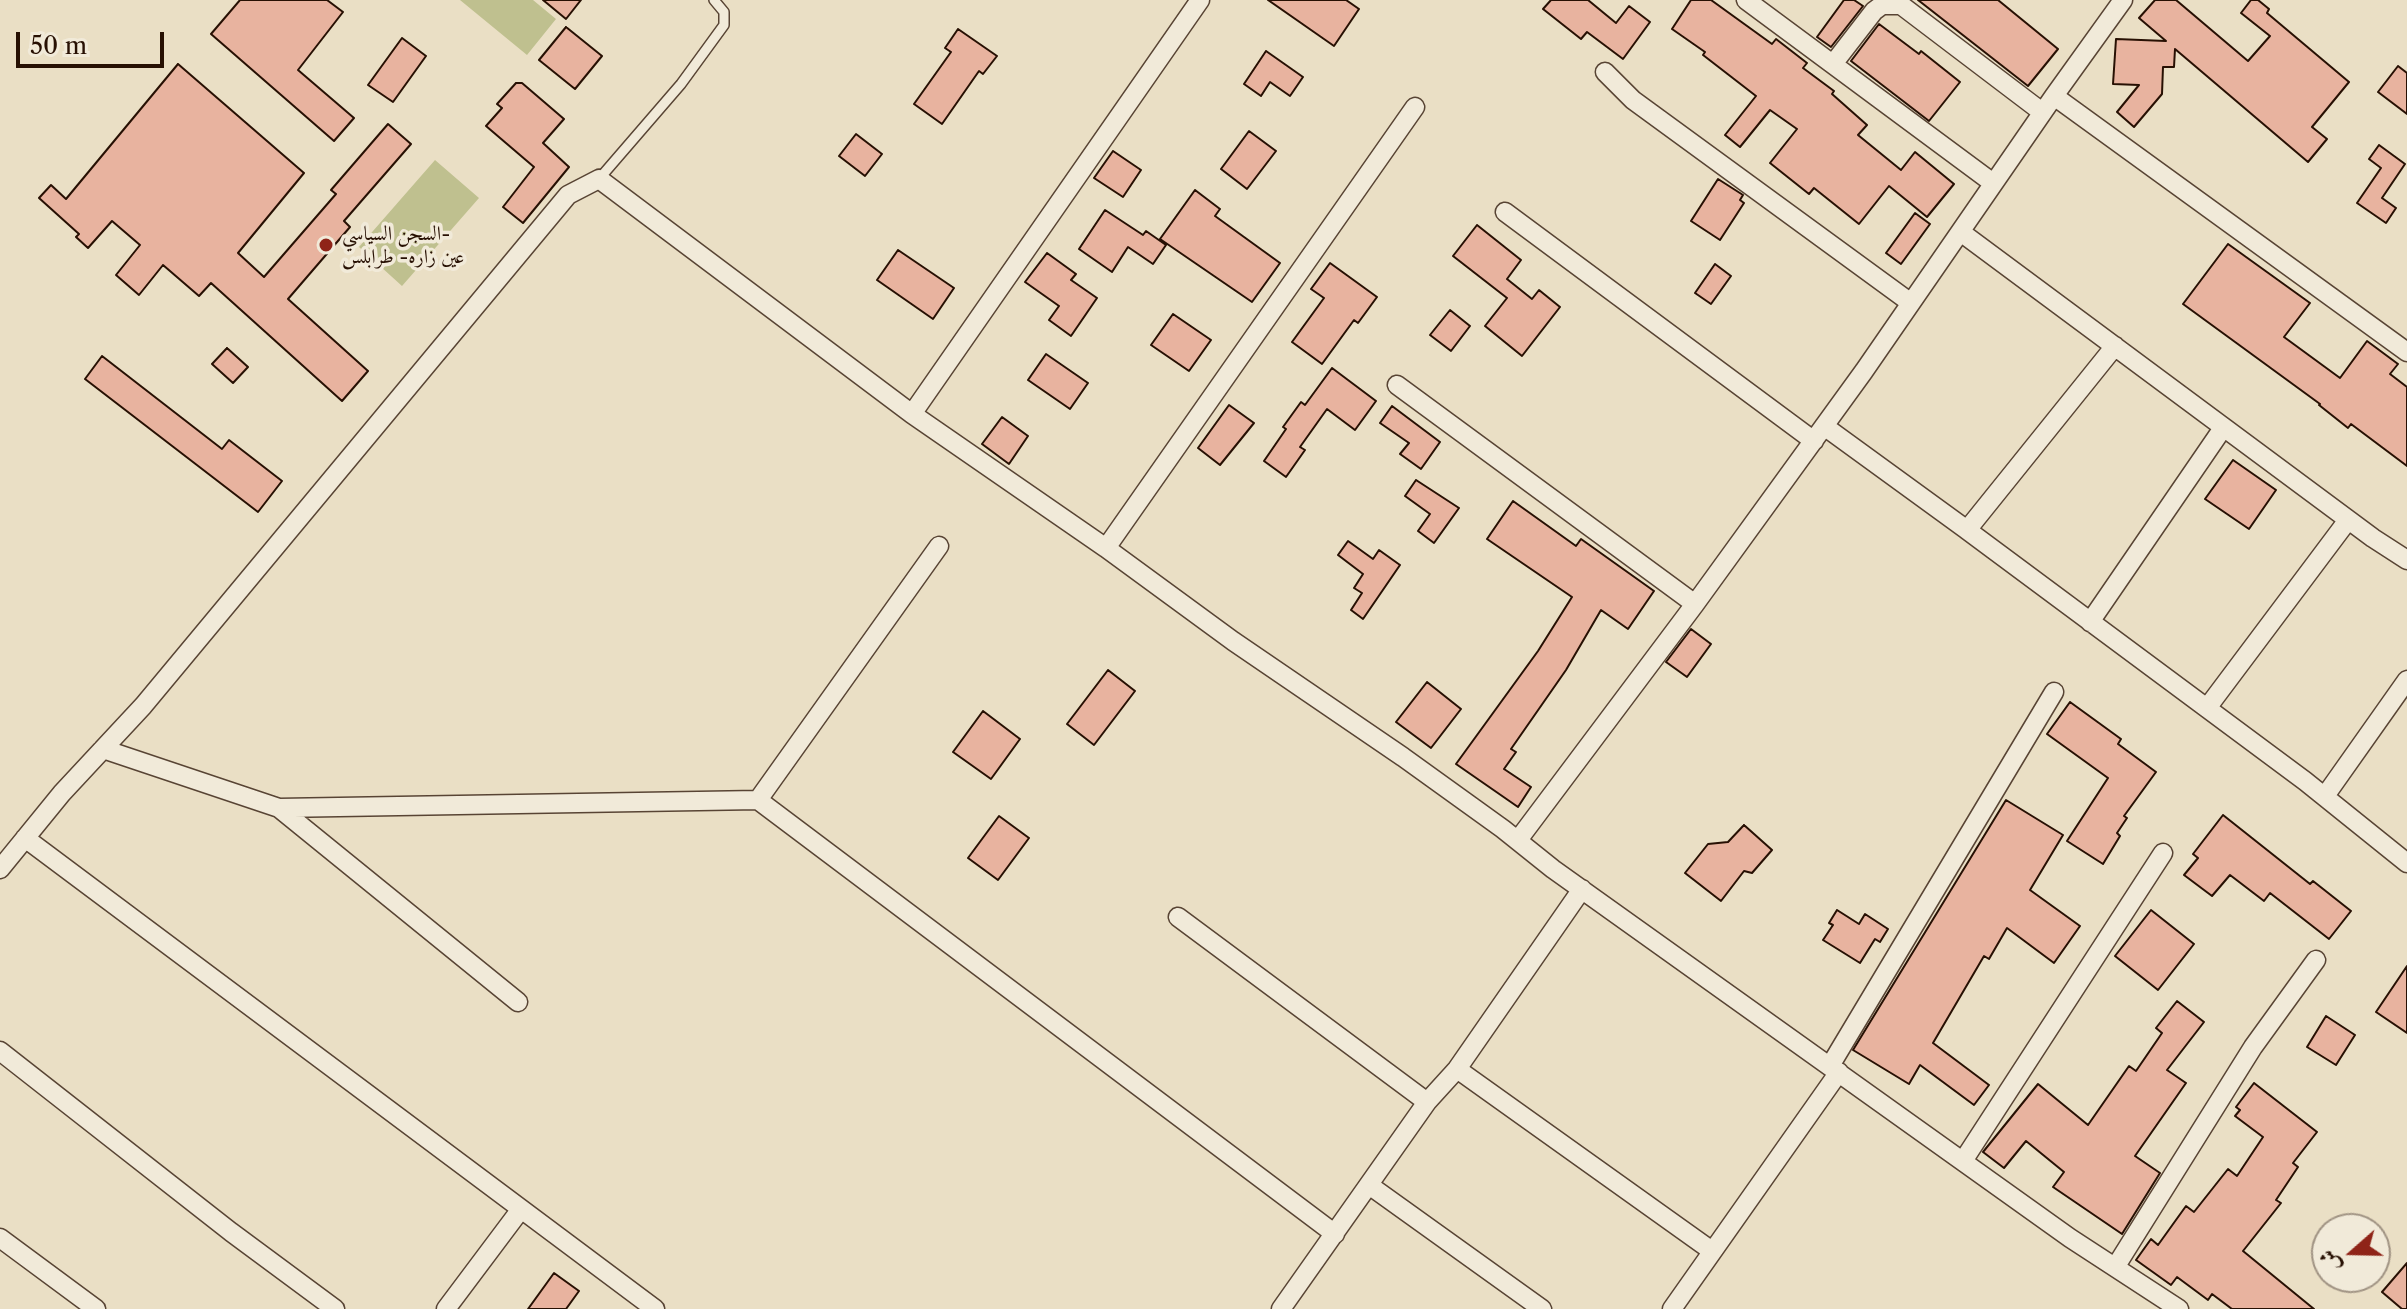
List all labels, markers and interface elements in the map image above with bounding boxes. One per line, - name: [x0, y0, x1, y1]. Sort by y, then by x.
- scale bar: [20, 16, 168, 66]
- text: 50 m: [30, 31, 87, 60]
- place label: السجن السياسي- عين زاره- طرابلس: [342, 222, 464, 269]
- marker: السجن السياسي- عين زاره- طرابلس: [317, 236, 335, 254]
- north arrow: [2311, 1213, 2391, 1293]
- text: ش: [2313, 1246, 2346, 1276]

